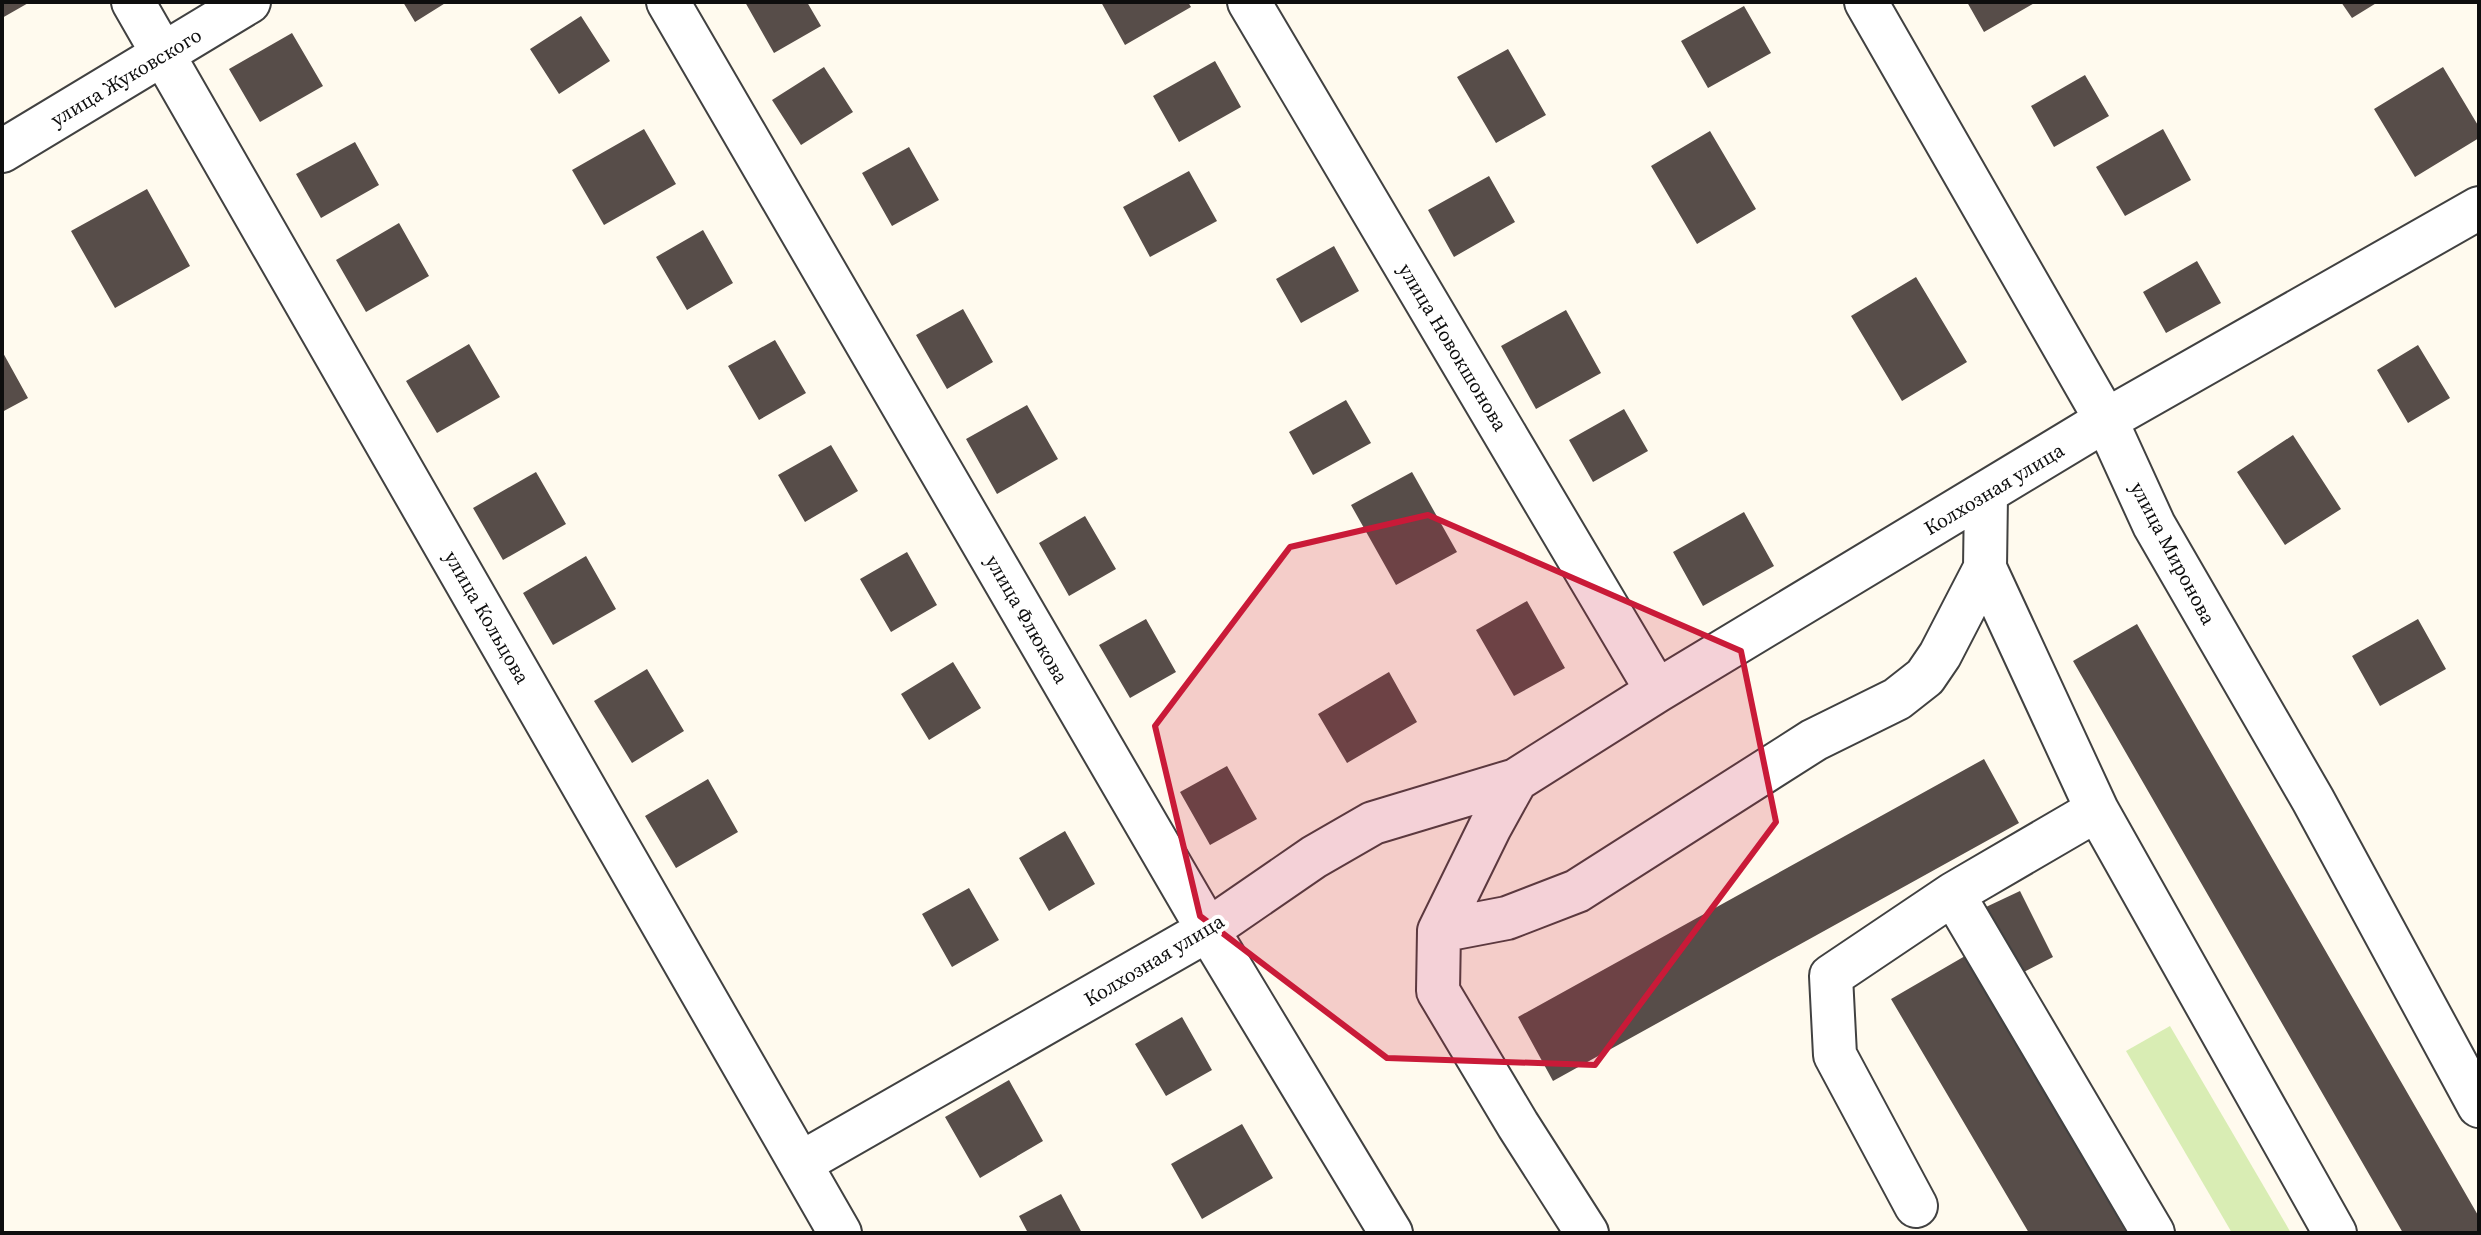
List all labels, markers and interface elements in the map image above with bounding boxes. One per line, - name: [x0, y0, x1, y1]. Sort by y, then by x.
- street label: улица Жуковского: [45, 21, 207, 133]
- street label: улица Новокшонова: [1392, 258, 1515, 437]
- street label: Колхозная улица: [1919, 436, 2070, 542]
- street label: улица Миронова: [2123, 477, 2223, 630]
- street label: улица Кольцова: [437, 545, 537, 689]
- street label: улица Флюкова: [979, 549, 1076, 689]
- street label: Колхозная улица: [1079, 907, 1230, 1013]

